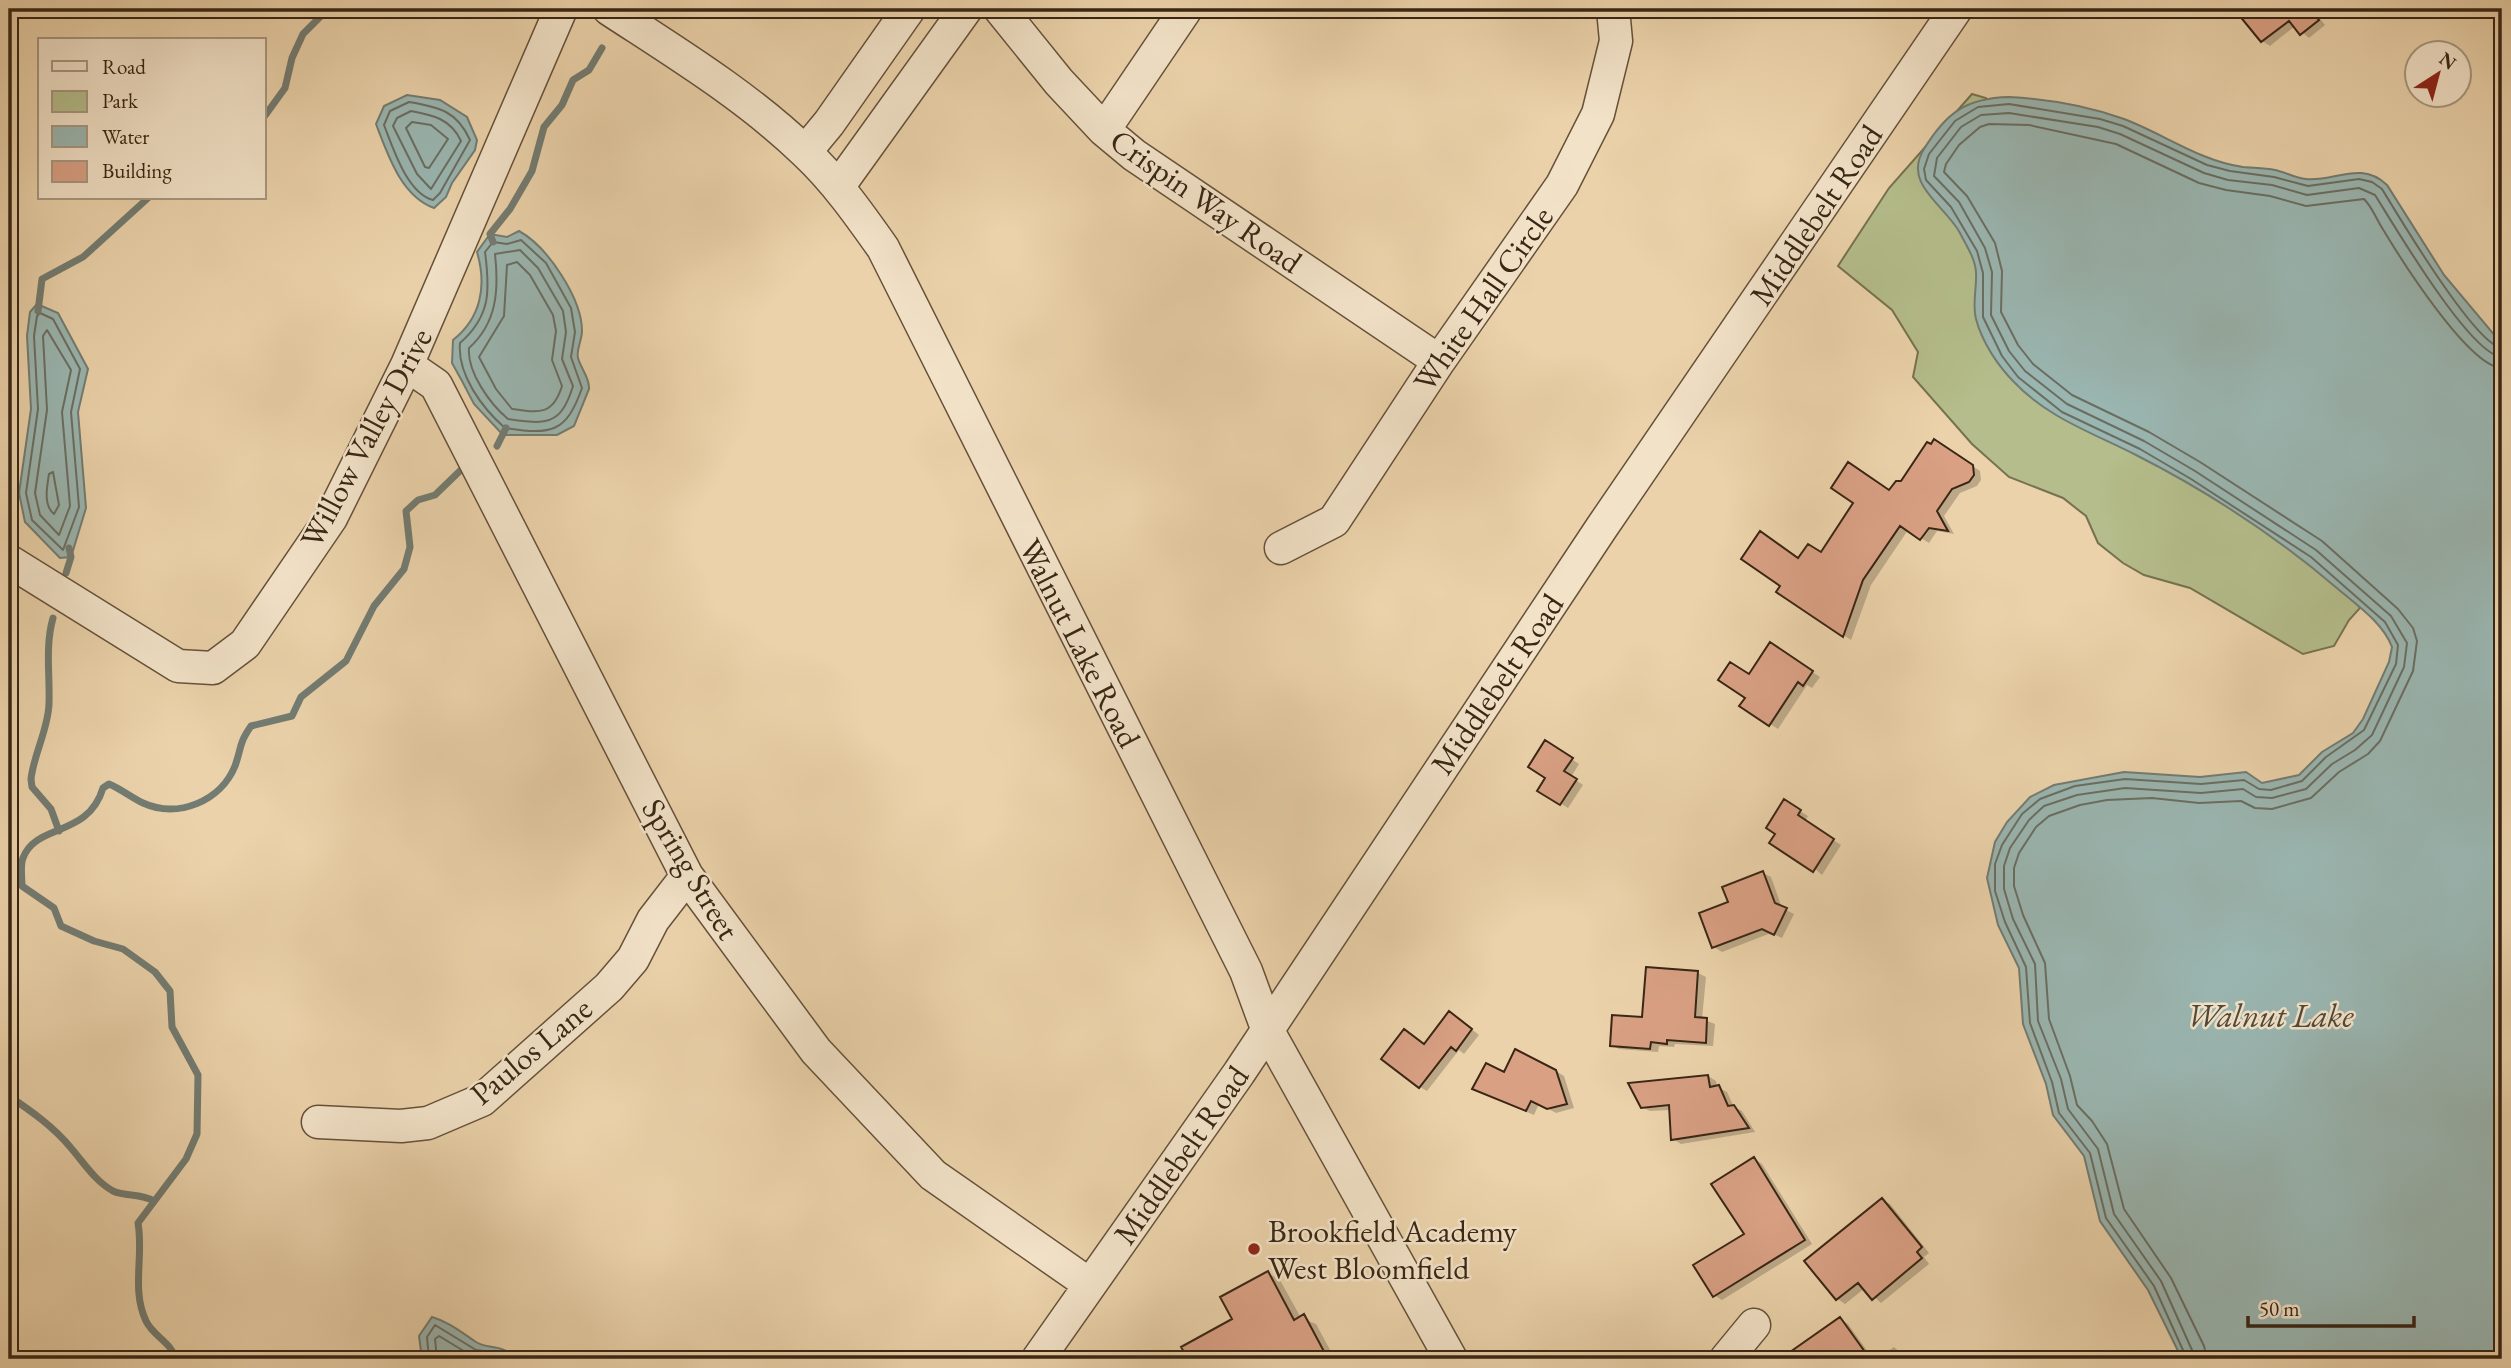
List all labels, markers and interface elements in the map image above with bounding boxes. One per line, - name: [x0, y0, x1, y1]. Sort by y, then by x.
- legend: [38, 38, 266, 200]
- north arrow: [2402, 38, 2472, 108]
- text: N: [2434, 46, 2462, 76]
- text: Road: [102, 53, 146, 80]
- text: Park: [102, 87, 139, 114]
- street label: Middlebelt Road: [1740, 116, 1892, 313]
- street label: Crispin Way Road: [1102, 119, 1311, 283]
- text: Water: [102, 123, 149, 150]
- text: Building: [102, 157, 172, 184]
- street label: White Hall Circle: [1403, 198, 1563, 400]
- street label: Willow Valley Drive: [290, 321, 442, 555]
- street label: Walnut Lake Road: [1009, 531, 1151, 755]
- street label: Middlebelt Road: [1421, 585, 1573, 782]
- street label: Spring Street: [632, 791, 750, 947]
- street label: Paulos Lane: [461, 988, 601, 1114]
- water label: Walnut Lake: [2186, 994, 2354, 1037]
- street label: Middlebelt Road: [1104, 1057, 1259, 1253]
- place label: Brookfield Academy West Bloomfield: [1268, 1210, 1518, 1289]
- marker: Brookfield Academy West Bloomfield: [1246, 1241, 1262, 1257]
- scale bar: [2248, 1284, 2415, 1328]
- text: 50 m: [2259, 1295, 2300, 1322]

